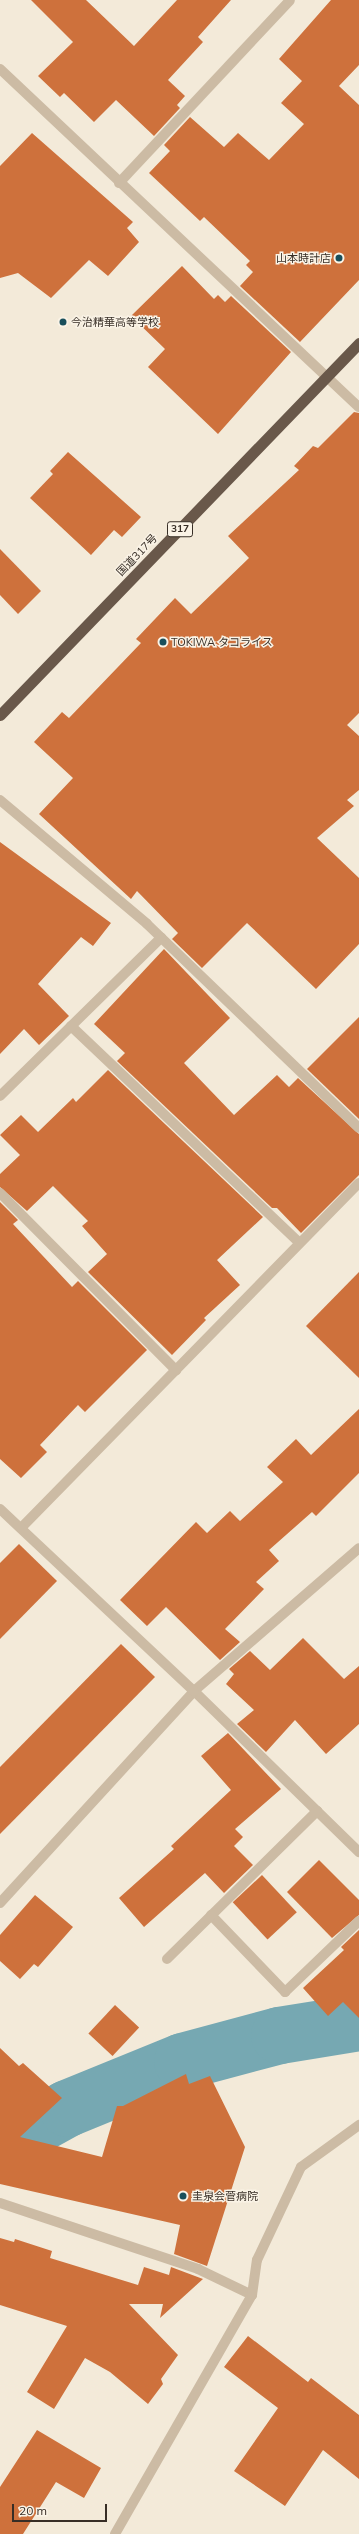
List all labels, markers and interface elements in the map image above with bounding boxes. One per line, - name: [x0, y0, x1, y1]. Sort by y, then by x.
- place label: 山本時計店: [276, 251, 331, 265]
- marker: 山本時計店: [334, 253, 344, 263]
- place label: 今治精華高等学校: [71, 315, 159, 329]
- marker: 今治精華高等学校: [58, 317, 68, 327]
- road number: 317: [167, 521, 193, 537]
- street label: 国道317号: [114, 531, 160, 579]
- place label: TOKIWA タコライス: [171, 635, 273, 649]
- marker: TOKIWA タコライス: [158, 637, 168, 647]
- place label: 圭泉会菅病院: [192, 2189, 258, 2203]
- marker: 圭泉会菅病院: [177, 2190, 189, 2202]
- scale bar: [14, 2496, 109, 2522]
- text: 20 m: [19, 2503, 47, 2518]

